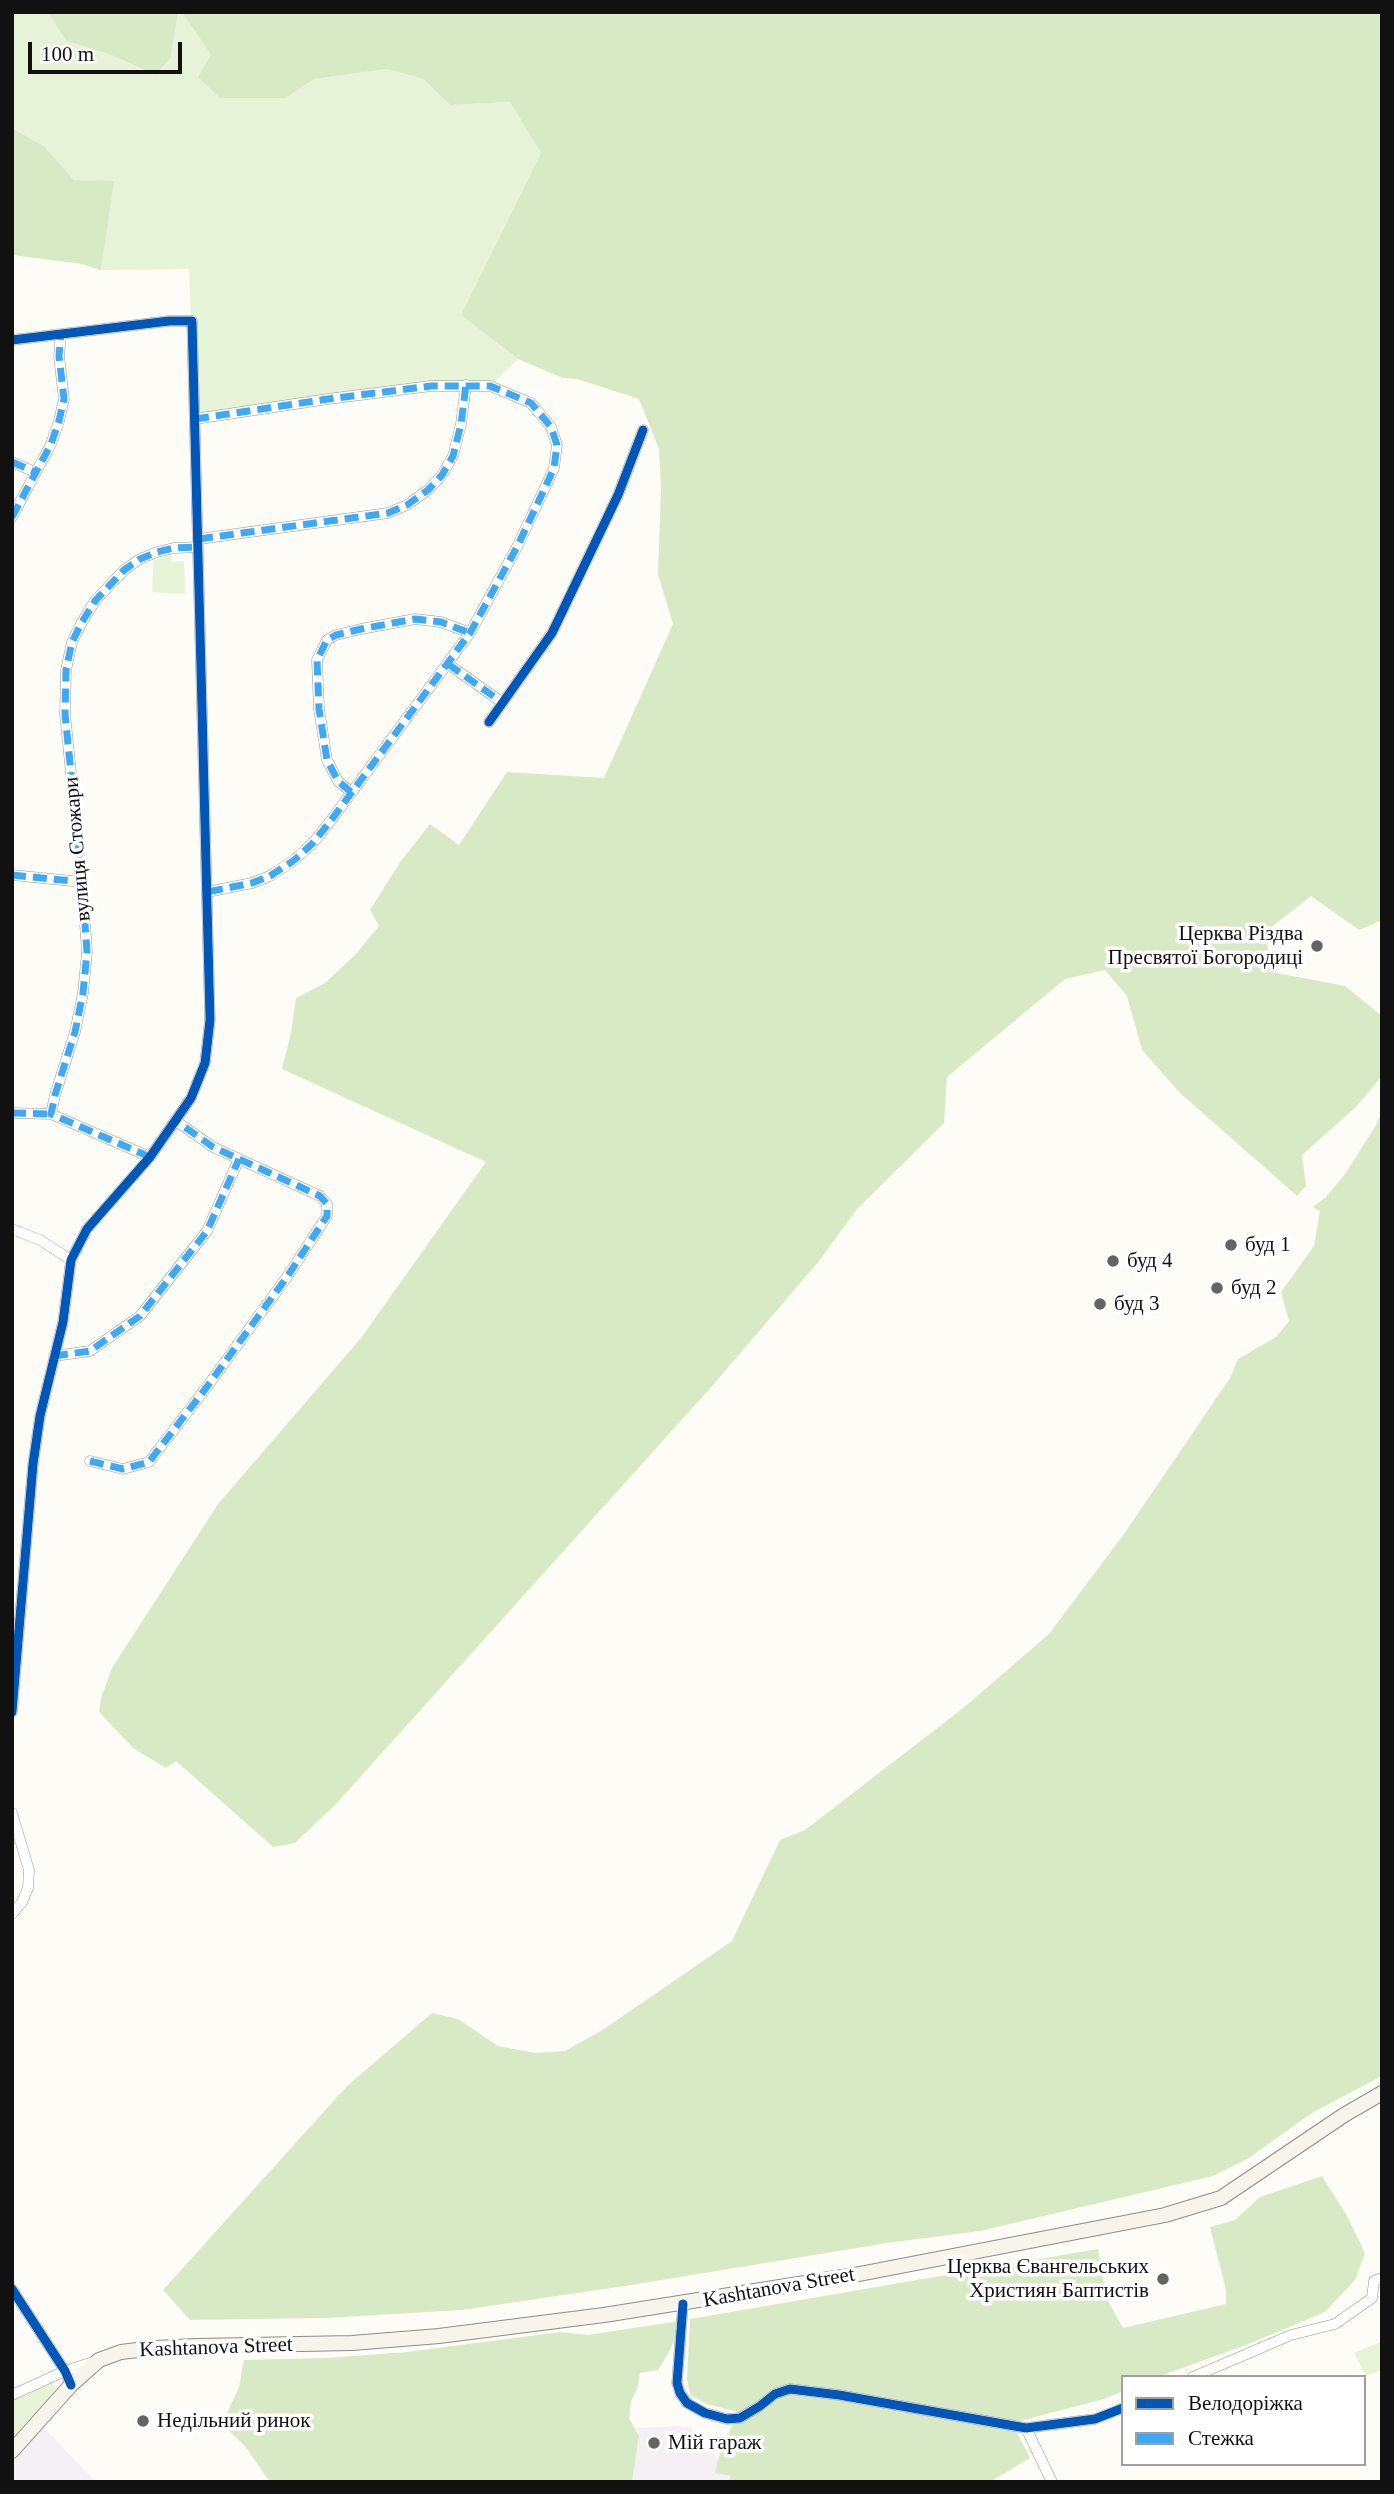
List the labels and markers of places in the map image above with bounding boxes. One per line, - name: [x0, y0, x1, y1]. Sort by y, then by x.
- place label: Церква Різдва Пресвятої Богородиці: [1108, 921, 1303, 971]
- marker: Церква Різдва Пресвятої Богородиці: [1309, 938, 1325, 954]
- place label: буд 1: [1245, 1232, 1290, 1258]
- marker: буд 1: [1223, 1237, 1239, 1253]
- place label: буд 4: [1127, 1248, 1172, 1274]
- marker: буд 4: [1105, 1253, 1121, 1269]
- place label: буд 2: [1231, 1275, 1276, 1301]
- marker: буд 2: [1209, 1280, 1225, 1296]
- place label: буд 3: [1114, 1291, 1159, 1317]
- marker: буд 3: [1092, 1296, 1108, 1312]
- place label: Церква Євангельських Християн Баптистів: [947, 2254, 1149, 2304]
- marker: Церква Євангельських Християн Баптистів: [1155, 2271, 1171, 2287]
- place label: Недільний ринок: [157, 2408, 310, 2434]
- marker: Недільний ринок: [135, 2413, 151, 2429]
- place label: Мій гараж: [668, 2430, 761, 2456]
- marker: Мій гараж: [646, 2435, 662, 2451]

